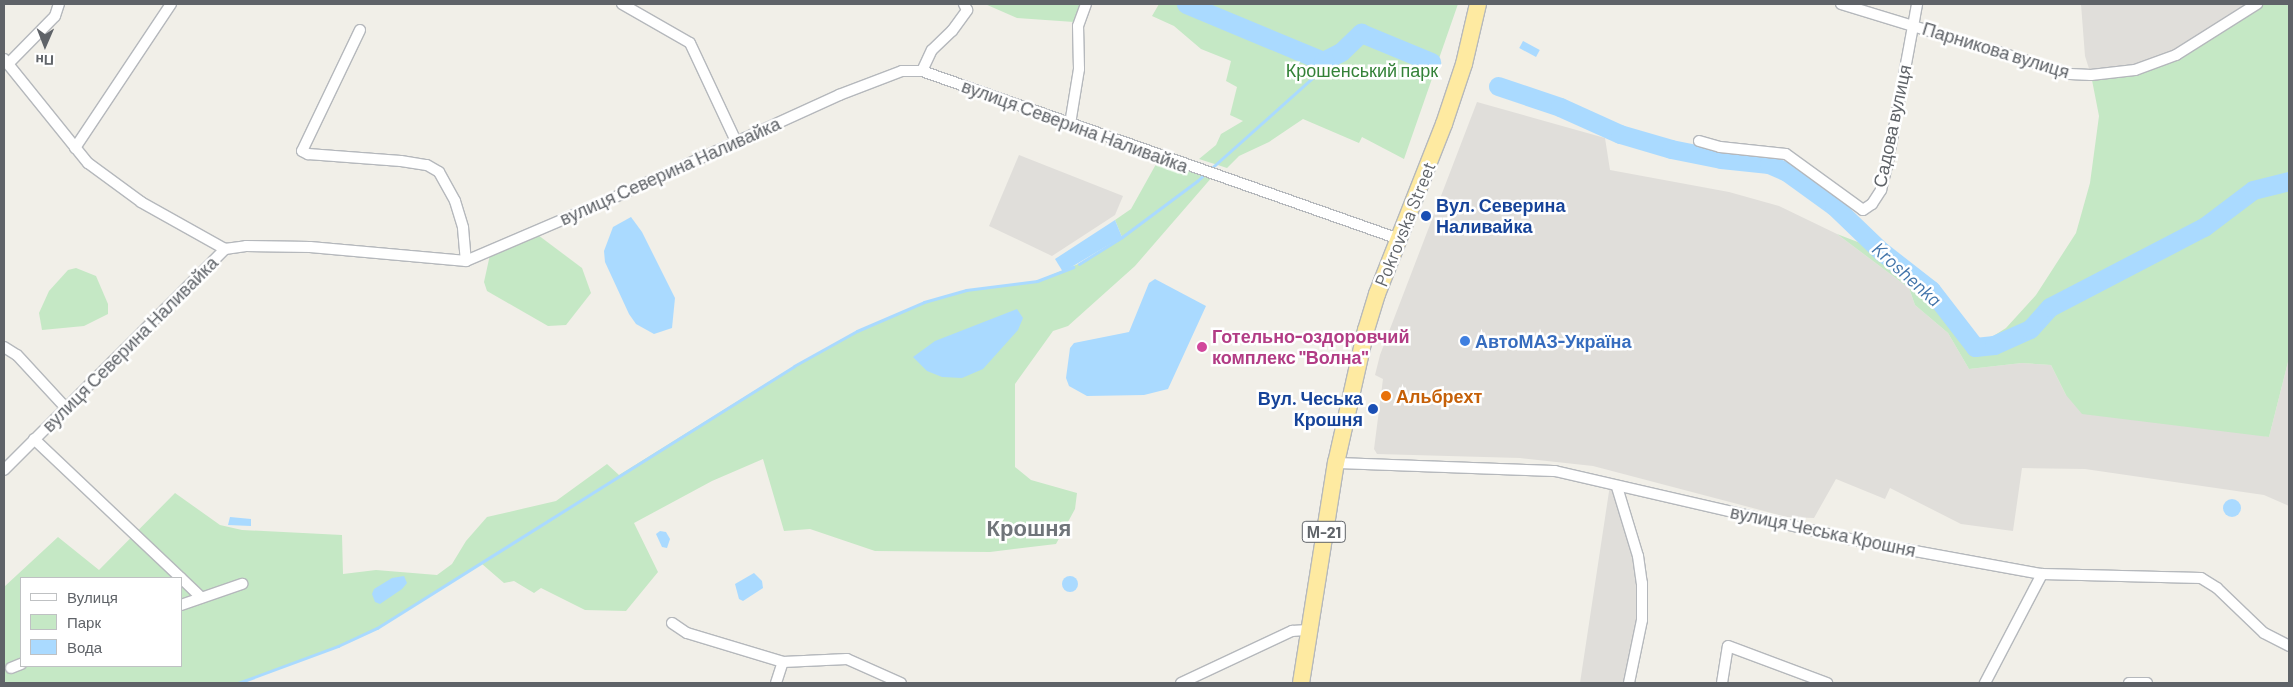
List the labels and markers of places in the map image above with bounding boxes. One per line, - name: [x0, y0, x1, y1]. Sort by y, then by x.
- place label: Вул. Северина Наливайка: [1436, 195, 1565, 238]
- marker: Вул. Северина Наливайка: [1420, 210, 1432, 222]
- place label: Готельно-оздоровчий комплекс "Волна": [1212, 326, 1409, 368]
- place label: АвтоМАЗ-Україна: [1475, 330, 1632, 352]
- marker: АвтоМАЗ-Україна: [1459, 335, 1471, 347]
- marker: Готельно-оздоровчий комплекс "Волна": [1196, 341, 1208, 353]
- place label: Альбрехт: [1396, 385, 1482, 407]
- place label: Вул. Чеська Крошня: [1258, 388, 1363, 430]
- marker: Альбрехт: [1380, 390, 1392, 402]
- marker: Вул. Чеська Крошня: [1367, 403, 1379, 415]

